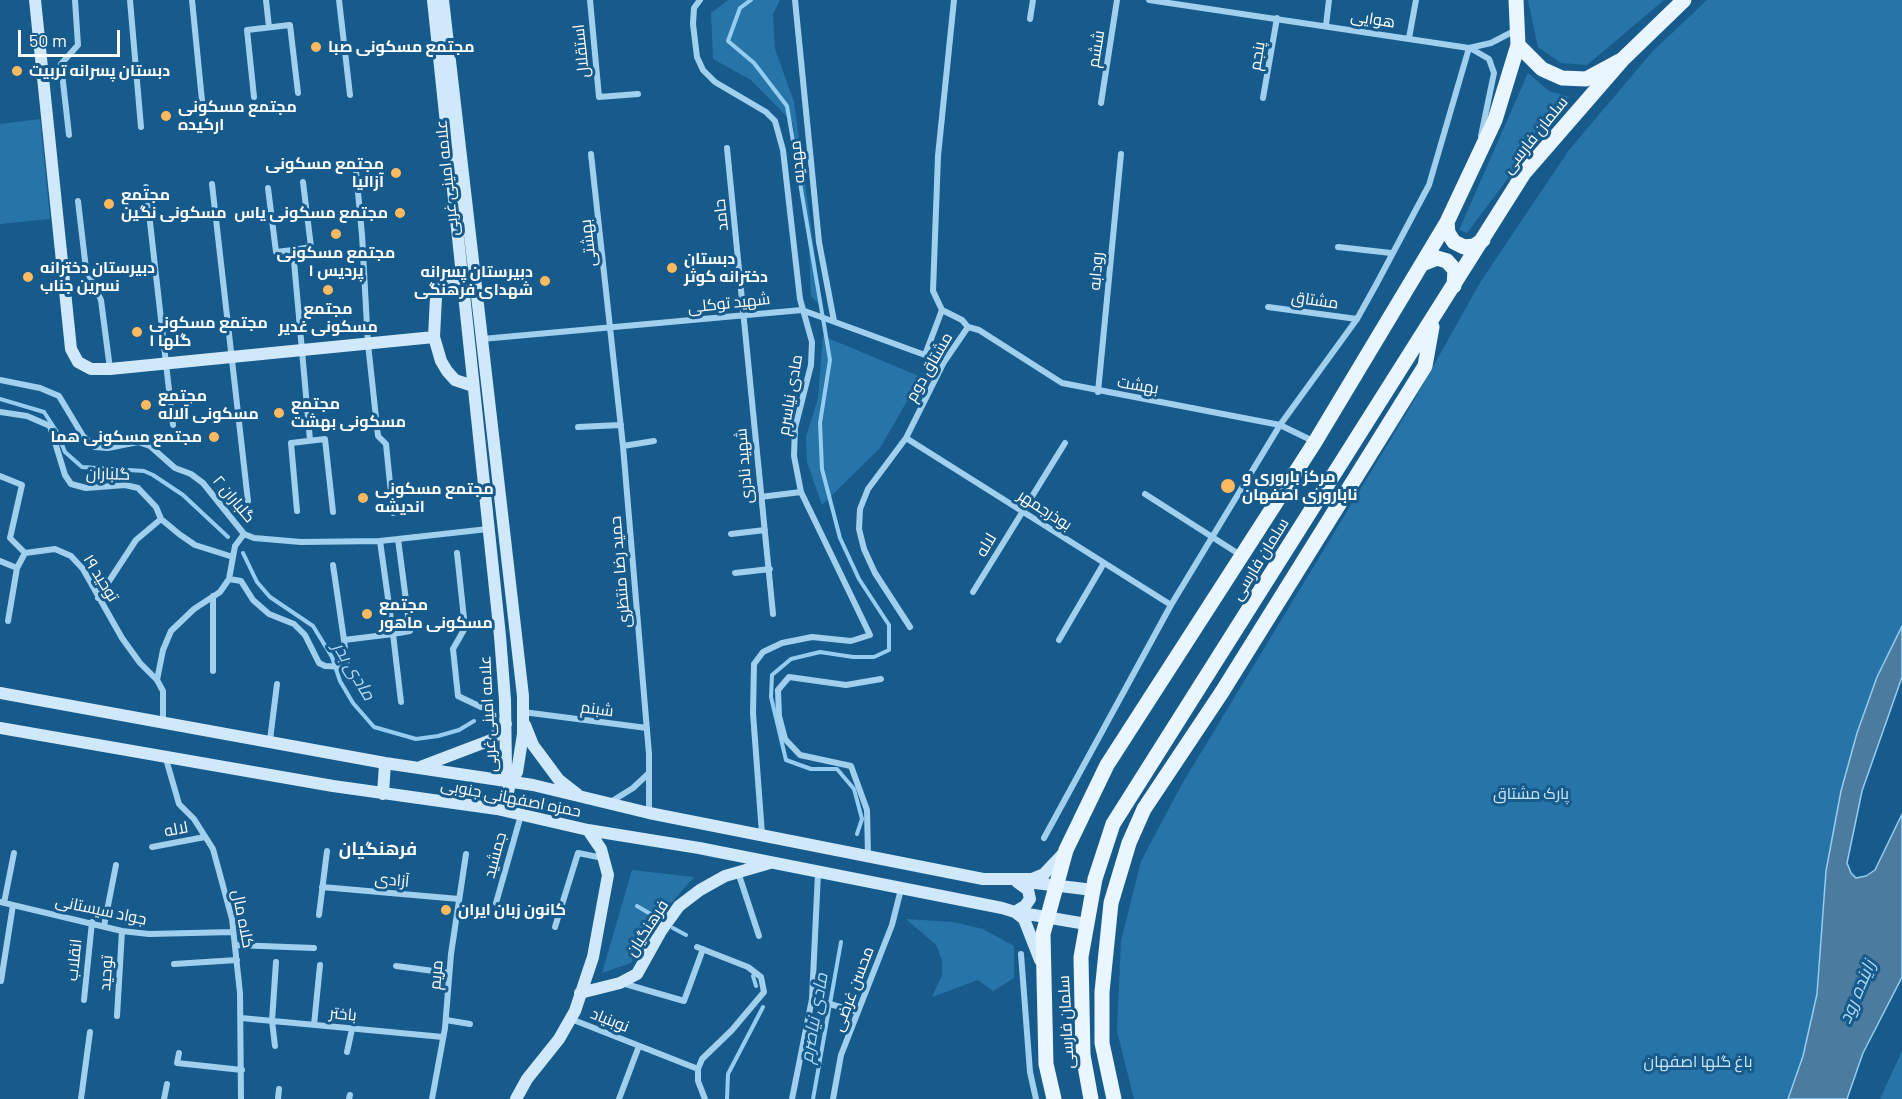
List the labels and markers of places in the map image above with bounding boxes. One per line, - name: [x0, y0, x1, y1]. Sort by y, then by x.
- place label: مجتمع مسکونی صبا: [328, 37, 474, 57]
- marker: مجتمع مسکونی صبا: [309, 40, 323, 54]
- place label: دبستان پسرانه تربیت: [29, 61, 170, 81]
- marker: دبستان پسرانه تربیت: [10, 64, 24, 78]
- place label: مجتمع مسکونی ارکیده: [178, 97, 297, 135]
- marker: مجتمع مسکونی ارکیده: [159, 109, 173, 123]
- place label: مجتمع مسکونی آزالیا: [265, 154, 384, 192]
- marker: مجتمع مسکونی آزالیا: [389, 166, 403, 180]
- place label: مجتمع مسکونی نگین: [121, 185, 227, 223]
- marker: مجتمع مسکونی نگین: [102, 197, 116, 211]
- place label: مجتمع مسکونی یاس: [234, 203, 388, 223]
- marker: مجتمع مسکونی یاس: [393, 206, 407, 220]
- marker: مجتمع مسکونی پردیس ۱: [329, 227, 343, 241]
- place label: مجتمع مسکونی پردیس ۱: [277, 243, 395, 281]
- place label: دبستان دخترانه کوثر: [684, 249, 768, 287]
- place label: دبیرستان دخترانه نسرین جناب: [40, 258, 155, 296]
- marker: دبستان دخترانه کوثر: [665, 261, 679, 275]
- place label: دبیرستان پسرانه شهدای فرهنگی: [414, 262, 533, 300]
- marker: دبیرستان دخترانه نسرین جناب: [21, 270, 35, 284]
- marker: دبیرستان پسرانه شهدای فرهنگی: [538, 274, 552, 288]
- marker: مجتمع مسکونی غدیر: [321, 283, 335, 297]
- place label: مجتمع مسکونی غدیر: [278, 299, 378, 337]
- place label: مجتمع مسکونی گلها ۱: [149, 313, 268, 351]
- marker: مجتمع مسکونی گلها ۱: [130, 325, 144, 339]
- place label: مجتمع مسکونی آلاله: [158, 386, 259, 424]
- place label: مجتمع مسکونی بهشت: [291, 394, 406, 432]
- marker: مجتمع مسکونی آلاله: [139, 398, 153, 412]
- marker: مجتمع مسکونی بهشت: [272, 406, 286, 420]
- place label: مجتمع مسکونی هما: [51, 427, 202, 447]
- marker: مجتمع مسکونی هما: [207, 430, 221, 444]
- place label: مرکز باروری و ناباروری اصفهان: [1242, 467, 1358, 505]
- marker: مرکز باروری و ناباروری اصفهان: [1219, 477, 1237, 495]
- place label: مجتمع مسکونی اندیشه: [375, 479, 494, 517]
- marker: مجتمع مسکونی اندیشه: [356, 491, 370, 505]
- place label: مجتمع مسکونی ماهور: [379, 595, 493, 633]
- marker: مجتمع مسکونی ماهور: [360, 607, 374, 621]
- place label: کانون زبان ایران: [458, 900, 566, 920]
- marker: کانون زبان ایران: [439, 903, 453, 917]

